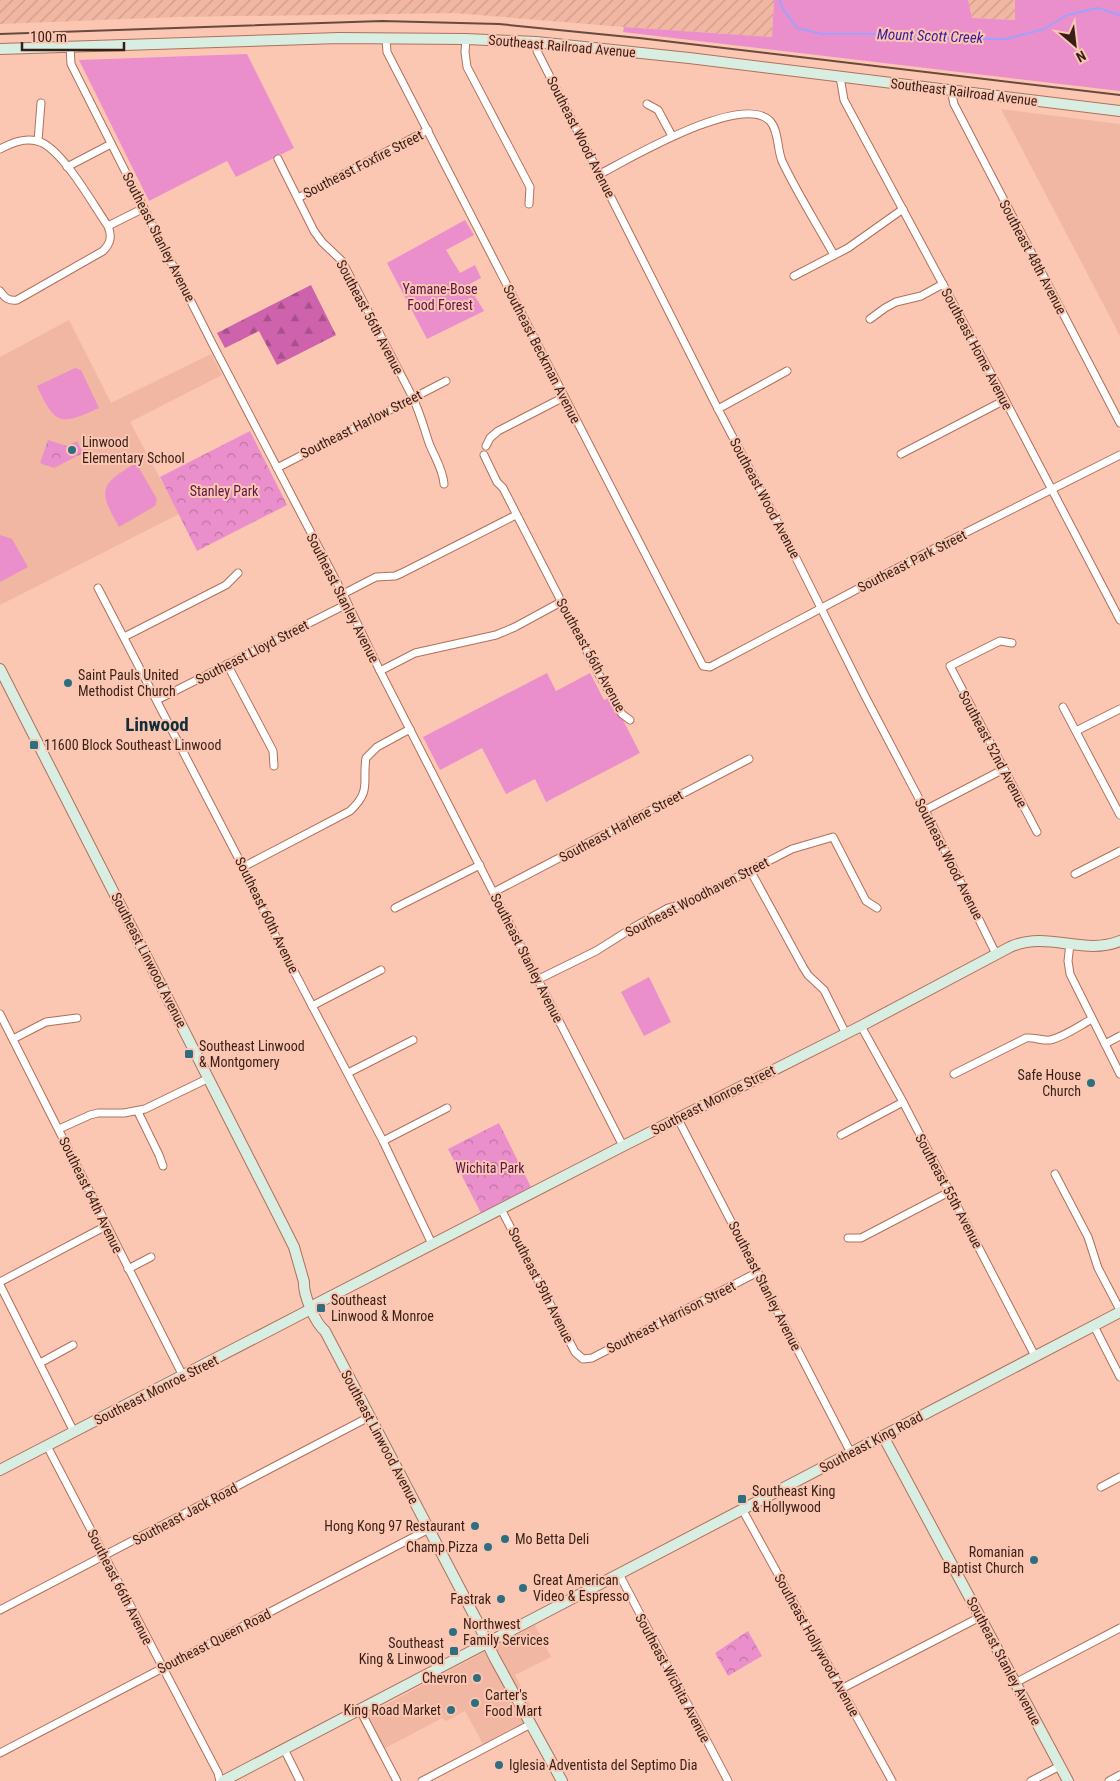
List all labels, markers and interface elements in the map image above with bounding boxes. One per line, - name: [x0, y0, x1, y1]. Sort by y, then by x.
- scale bar: [22, 20, 125, 52]
- north arrow: [1050, 20, 1100, 70]
- water label: Mount Scott Creek: [877, 25, 984, 47]
- text: 100 m: [30, 28, 67, 46]
- street label: Southeast Railroad Avenue: [488, 32, 637, 60]
- text: N: [1074, 47, 1089, 66]
- street label: Southeast Wood Avenue: [543, 74, 619, 201]
- street label: Southeast Railroad Avenue: [890, 75, 1039, 109]
- street label: Southeast Foxfire Street: [300, 127, 426, 201]
- street label: Southeast Stanley Avenue: [119, 170, 199, 305]
- street label: Southeast 48th Avenue: [996, 197, 1070, 317]
- street label: Southeast 56th Avenue: [333, 257, 407, 377]
- park label: Yamane-Bose Food Forest: [402, 281, 478, 313]
- street label: Southeast Beckman Avenue: [500, 282, 584, 426]
- street label: Southeast Home Avenue: [938, 286, 1016, 413]
- street label: Southeast Harlow Street: [298, 386, 424, 462]
- place label: Linwood Elementary School: [82, 434, 185, 466]
- street label: Southeast Wood Avenue: [726, 435, 804, 561]
- marker: Linwood Elementary School: [66, 444, 78, 456]
- park label: Stanley Park: [190, 483, 259, 499]
- street label: Southeast Park Street: [855, 527, 969, 595]
- street label: Southeast Stanley Avenue: [303, 531, 383, 666]
- street label: Southeast 56th Avenue: [553, 595, 629, 715]
- street label: Southeast Lloyd Street: [193, 617, 311, 687]
- place label: Saint Pauls United Methodist Church: [78, 667, 179, 699]
- marker: Saint Pauls United Methodist Church: [62, 677, 74, 689]
- street label: Southeast 52nd Avenue: [955, 688, 1031, 811]
- district label: Linwood: [125, 713, 189, 736]
- place label: 11600 Block Southeast Linwood: [44, 737, 221, 753]
- marker: 11600 Block Southeast Linwood: [28, 739, 40, 751]
- street label: Southeast Harlene Street: [556, 787, 686, 865]
- street label: Southeast Wood Avenue: [911, 796, 987, 923]
- street label: Southeast 60th Avenue: [232, 854, 302, 976]
- street label: Southeast Woodhaven Street: [623, 854, 771, 940]
- street label: Southeast Linwood Avenue: [108, 890, 190, 1031]
- street label: Southeast Stanley Avenue: [487, 891, 567, 1026]
- place label: Southeast Linwood & Montgomery: [199, 1038, 305, 1070]
- marker: Southeast Linwood & Montgomery: [183, 1048, 195, 1060]
- street label: Southeast Monroe Street: [648, 1062, 778, 1138]
- place label: Safe House Church: [1018, 1067, 1081, 1099]
- marker: Safe House Church: [1085, 1077, 1097, 1089]
- street label: Southeast 55th Avenue: [912, 1131, 986, 1251]
- street label: Southeast 64th Avenue: [56, 1134, 126, 1256]
- park label: Wichita Park: [455, 1160, 525, 1176]
- street label: Southeast Stanley Avenue: [725, 1219, 805, 1354]
- street label: Southeast 59th Avenue: [505, 1225, 577, 1346]
- street label: Southeast Harrison Street: [604, 1278, 738, 1356]
- place label: Southeast Linwood & Monroe: [331, 1292, 434, 1324]
- marker: Southeast Linwood & Monroe: [315, 1302, 327, 1314]
- street label: Southeast Monroe Street: [91, 1352, 221, 1428]
- street label: Southeast Linwood Avenue: [338, 1367, 422, 1507]
- street label: Southeast King Road: [817, 1408, 925, 1476]
- street label: Southeast Jack Road: [130, 1480, 240, 1548]
- place label: Southeast King & Hollywood: [752, 1483, 836, 1515]
- marker: Southeast King & Hollywood: [736, 1493, 748, 1505]
- place label: Hong Kong 97 Restaurant: [324, 1518, 465, 1534]
- marker: Hong Kong 97 Restaurant: [469, 1520, 481, 1532]
- street label: Southeast 66th Avenue: [84, 1527, 156, 1648]
- place label: Mo Betta Deli: [515, 1531, 589, 1547]
- marker: Mo Betta Deli: [499, 1533, 511, 1545]
- place label: Champ Pizza: [406, 1539, 478, 1555]
- marker: Champ Pizza: [482, 1541, 494, 1553]
- place label: Romanian Baptist Church: [943, 1544, 1024, 1576]
- marker: Romanian Baptist Church: [1028, 1554, 1040, 1566]
- street label: Southeast Hollywood Avenue: [771, 1571, 863, 1719]
- place label: Great American Video & Espresso: [533, 1572, 629, 1604]
- marker: Great American Video & Espresso: [517, 1582, 529, 1594]
- place label: Fastrak: [450, 1591, 492, 1607]
- marker: Fastrak: [495, 1593, 507, 1605]
- street label: Southeast Stanley Avenue: [963, 1594, 1045, 1728]
- street label: Southeast Queen Road: [155, 1605, 273, 1677]
- street label: Southeast Wichita Avenue: [632, 1611, 714, 1746]
- place label: Northwest Family Services: [463, 1616, 549, 1648]
- marker: Northwest Family Services: [447, 1626, 459, 1638]
- place label: Southeast King & Linwood: [359, 1635, 444, 1667]
- marker: Southeast King & Linwood: [448, 1645, 460, 1657]
- place label: Chevron: [422, 1670, 467, 1686]
- marker: Chevron: [471, 1672, 483, 1684]
- place label: Carter's Food Mart: [485, 1687, 542, 1719]
- marker: Carter's Food Mart: [469, 1697, 481, 1709]
- place label: King Road Market: [344, 1702, 441, 1718]
- marker: King Road Market: [445, 1704, 457, 1716]
- place label: Iglesia Adventista del Septimo Dia: [509, 1757, 697, 1773]
- marker: Iglesia Adventista del Septimo Dia: [493, 1759, 505, 1771]

